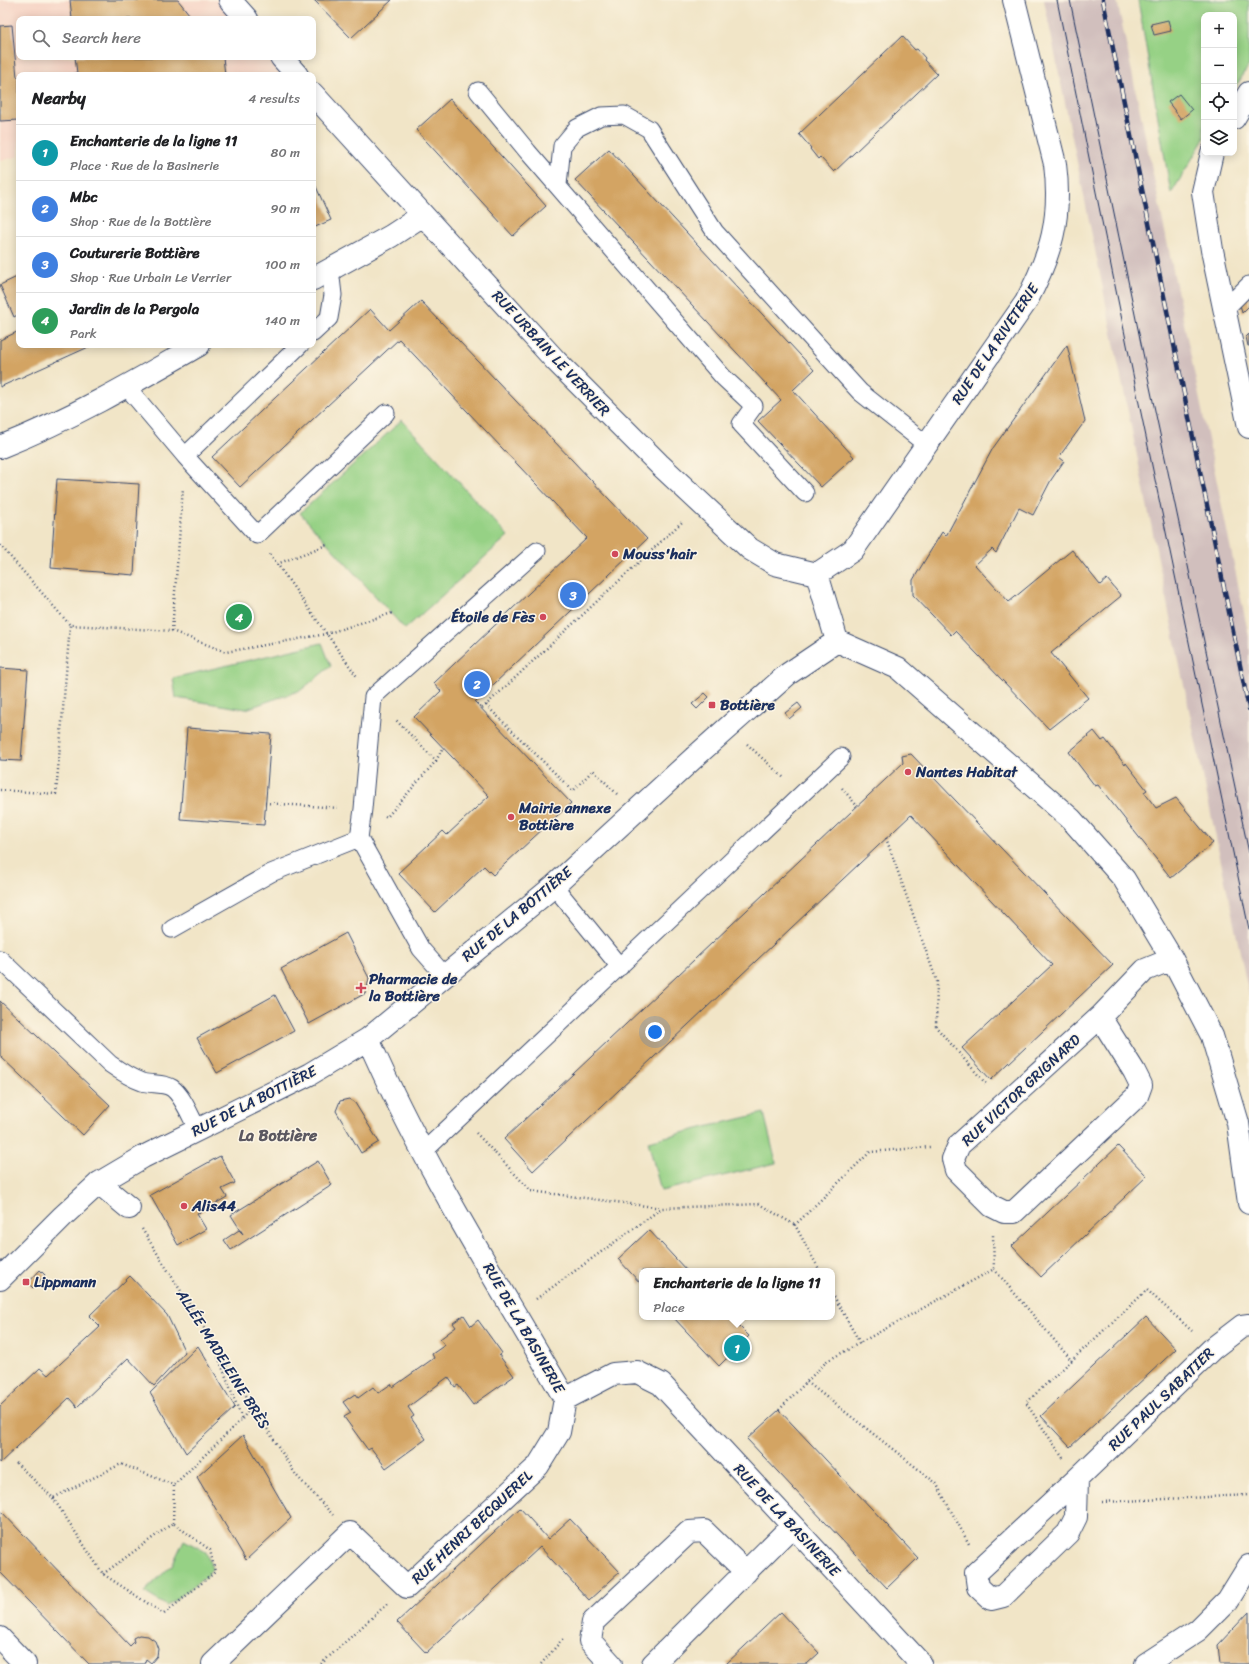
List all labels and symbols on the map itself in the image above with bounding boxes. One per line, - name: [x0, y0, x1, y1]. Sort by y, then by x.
- street label: RUE DE LA RIVETERIE: [945, 277, 1046, 410]
- street label: RUE URBAIN LE VERRIER: [485, 284, 617, 422]
- place label: Mouss'hair: [622, 541, 698, 567]
- marker: Mouss'hair: [610, 549, 620, 559]
- pin: 3: [560, 580, 586, 610]
- pin: 4: [226, 602, 252, 632]
- place label: Étoile de Fès: [451, 604, 536, 630]
- marker: Étoile de Fès: [538, 612, 548, 622]
- pin: 2: [464, 669, 490, 699]
- place label: Bottière: [720, 692, 775, 718]
- marker: Bottière: [707, 700, 717, 710]
- place label: Nantes Habitat: [915, 759, 1018, 785]
- marker: Nantes Habitat: [903, 767, 913, 777]
- place label: Mairie annexe Bottière: [518, 795, 611, 838]
- marker: Mairie annexe Bottière: [506, 812, 516, 822]
- street label: RUE DE LA BOTTIÈRE: [456, 859, 580, 968]
- place label: Pharmacie de la Bottière: [368, 966, 458, 1009]
- marker: Pharmacie de la Bottière: [356, 983, 366, 993]
- your location: [645, 1022, 665, 1042]
- street label: RUE VICTOR GRIGNARD: [955, 1027, 1087, 1153]
- street label: RUE DE LA BOTTIÈRE: [187, 1057, 323, 1144]
- district label: La Bottière: [239, 1121, 318, 1150]
- place label: Alis44: [191, 1193, 237, 1219]
- marker: Alis44: [179, 1201, 189, 1211]
- street label: RUE DE LA BASINERIE: [476, 1258, 573, 1400]
- place label: Lippmann: [34, 1269, 97, 1295]
- marker: Lippmann: [21, 1277, 31, 1287]
- street label: ALLÉE MADELEINE BRÈS: [169, 1283, 277, 1434]
- pin: 1: [724, 1333, 750, 1363]
- street label: RUE PAUL SABATIER: [1102, 1341, 1220, 1457]
- street label: RUE DE LA BASINERIE: [727, 1457, 848, 1584]
- street label: RUE HENRI BECQUEREL: [405, 1463, 539, 1591]

